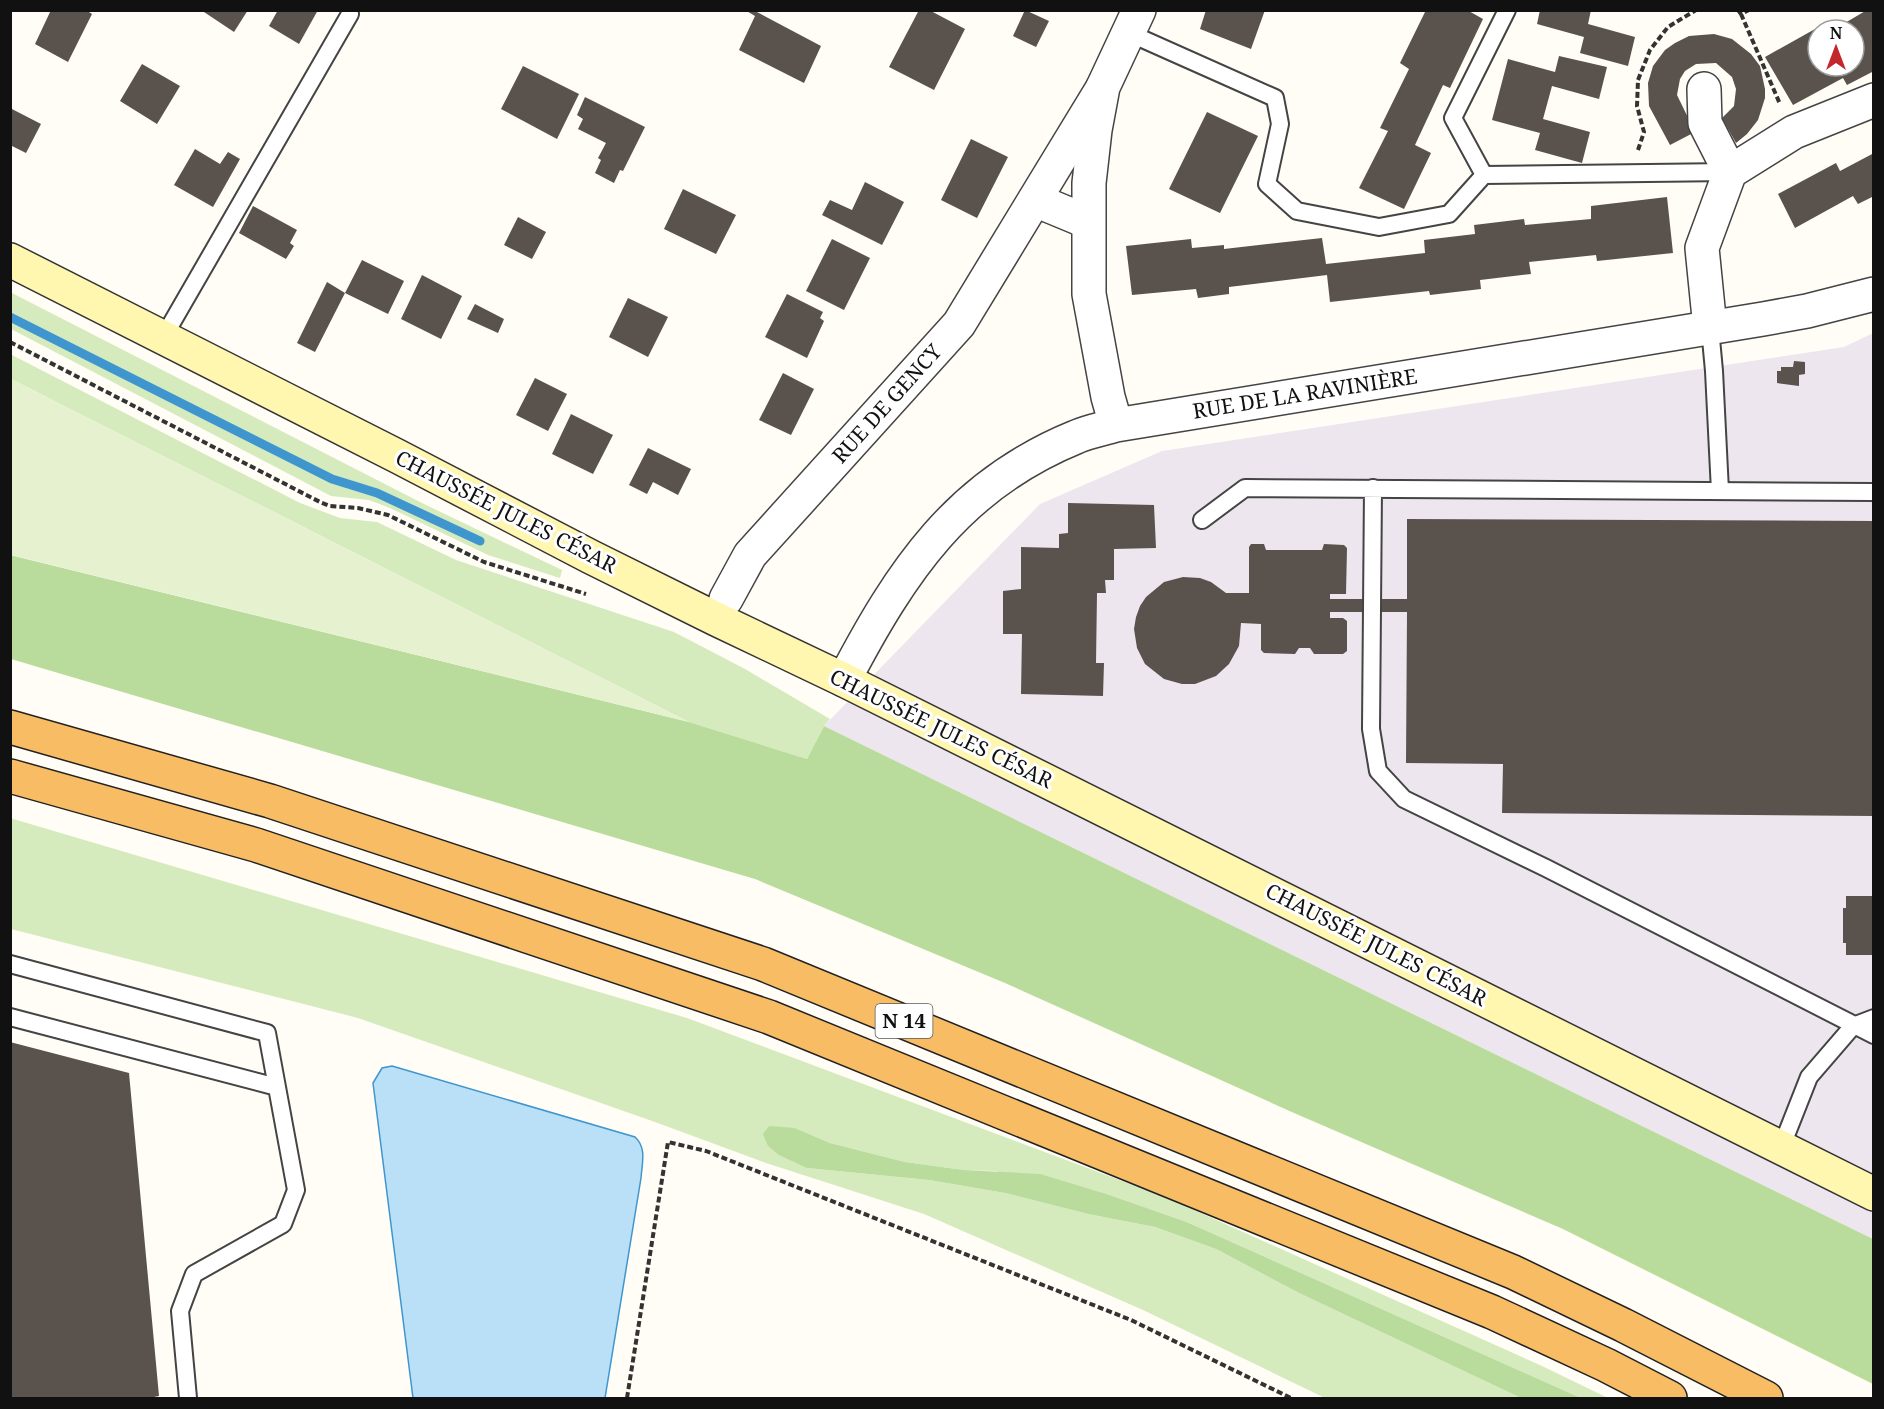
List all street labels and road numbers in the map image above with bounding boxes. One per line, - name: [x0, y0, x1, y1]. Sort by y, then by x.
- street label: RUE DE GENCY: [825, 337, 948, 469]
- street label: RUE DE LA RAVINIÈRE: [1191, 361, 1419, 425]
- street label: CHAUSSÉE JULES CÉSAR: [391, 443, 622, 579]
- street label: CHAUSSÉE JULES CÉSAR: [825, 662, 1058, 794]
- street label: CHAUSSÉE JULES CÉSAR: [1261, 876, 1492, 1012]
- road number: N 14: [876, 1004, 932, 1038]

